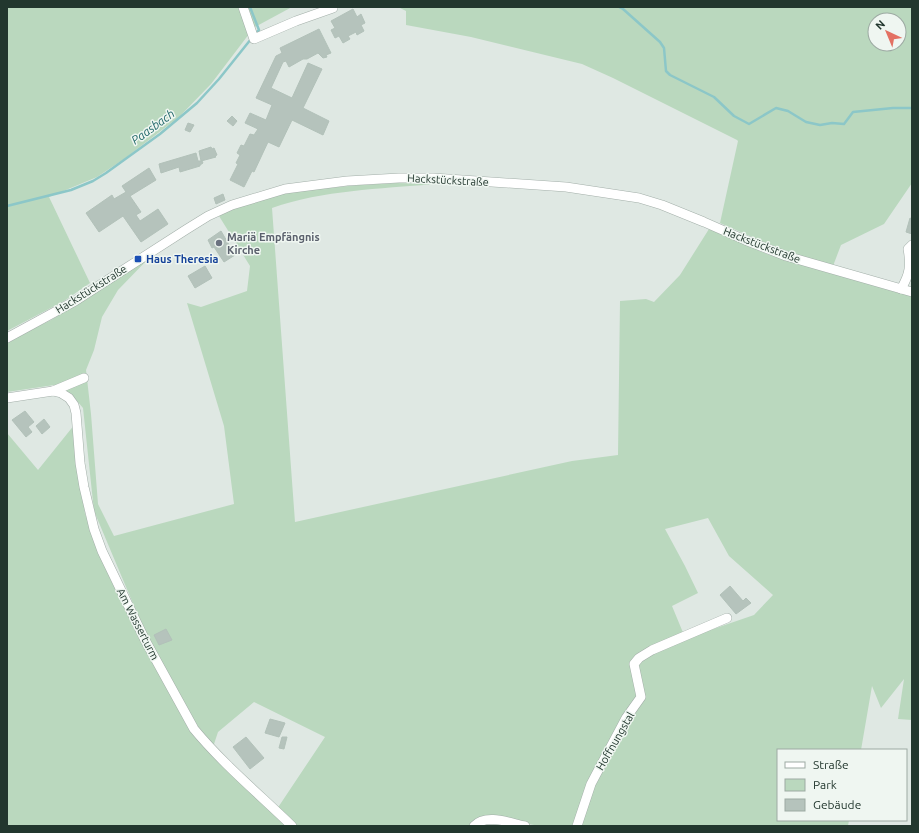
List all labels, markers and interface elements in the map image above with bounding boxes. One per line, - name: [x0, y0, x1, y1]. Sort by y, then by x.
- north arrow: [867, 12, 907, 52]
- text: N: [873, 18, 887, 32]
- water label: Paasbach: [129, 107, 177, 147]
- street label: Hackstückstraße: [407, 172, 489, 188]
- street label: Hackstückstraße: [722, 225, 802, 265]
- place label: Mariä Empfängnis Kirche: [227, 231, 320, 256]
- marker: Mariä Empfängnis Kirche: [214, 238, 224, 248]
- place label: Haus Theresia: [146, 253, 219, 265]
- marker: Haus Theresia: [133, 254, 143, 264]
- street label: Hackstückstraße: [53, 262, 129, 316]
- street label: Am Wasserturm: [115, 586, 161, 662]
- street label: Hoffnungstal: [593, 710, 637, 772]
- legend: [777, 749, 907, 821]
- text: Straße: [813, 758, 849, 771]
- text: Park: [813, 778, 837, 791]
- text: Gebäude: [813, 798, 861, 811]

